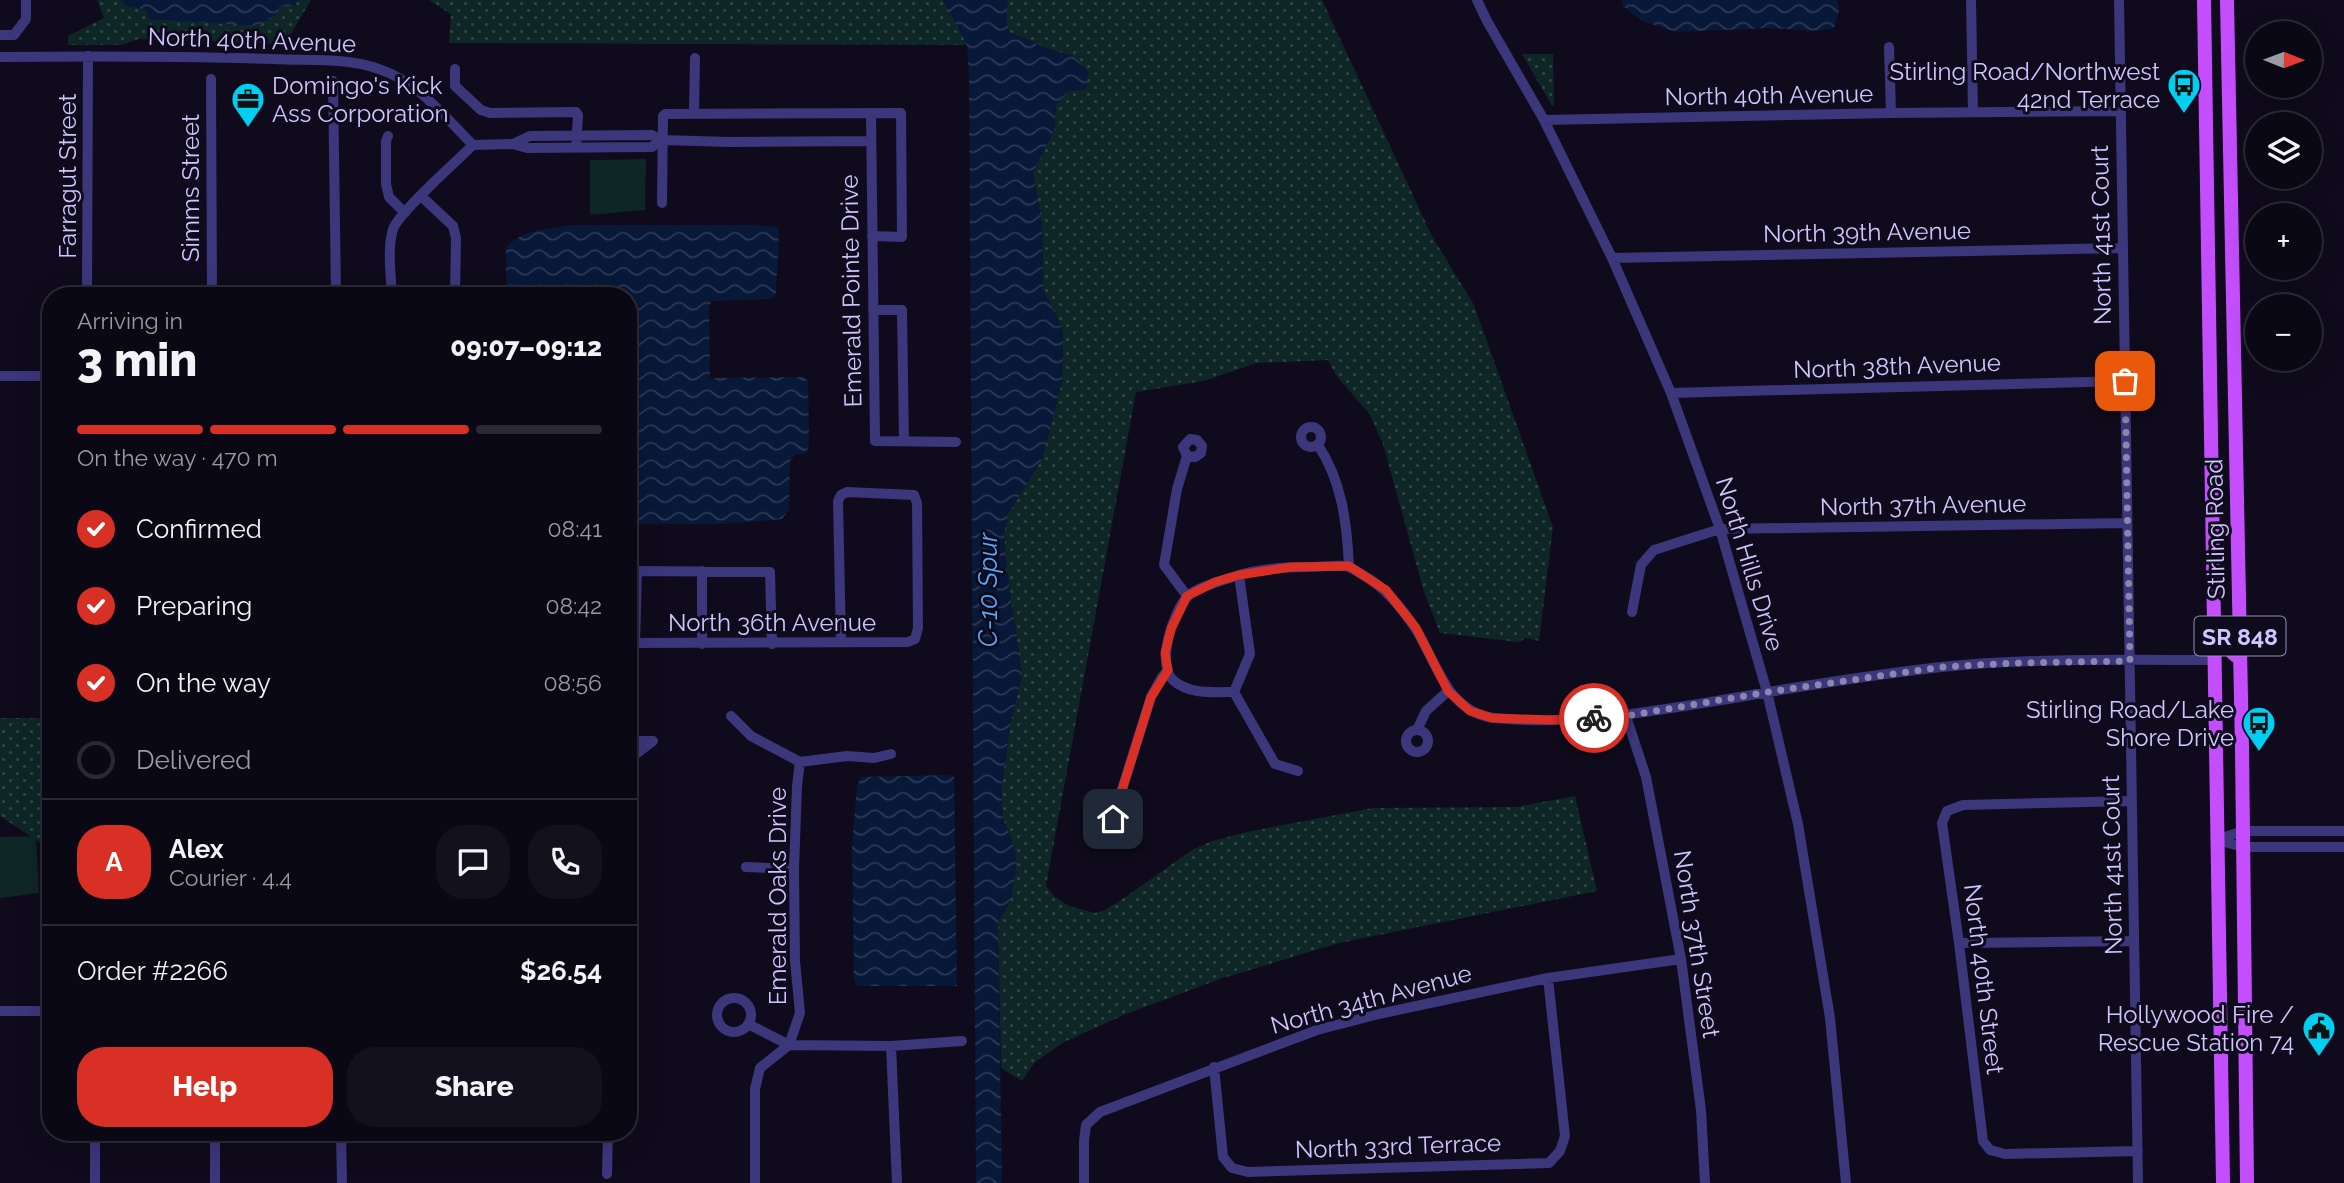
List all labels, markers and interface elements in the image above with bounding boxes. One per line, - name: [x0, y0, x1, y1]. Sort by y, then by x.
- north arrow: [2245, 21, 2322, 98]
- map controls: [2245, 21, 2322, 371]
- street label: North 40th Avenue: [147, 22, 357, 58]
- place label: Stirling Road/Northwest 42nd Terrace: [1890, 57, 2160, 114]
- bus stop icon: Stirling Road/Northwest 42nd Terrace: [2165, 66, 2203, 115]
- place label: Domingo's Kick Ass Corporation: [272, 71, 449, 128]
- street label: North 40th Avenue: [1664, 79, 1874, 111]
- office icon: Domingo's Kick Ass Corporation: [229, 80, 267, 129]
- street label: Farragut Street: [53, 93, 82, 259]
- button: layers: [2245, 112, 2322, 189]
- street label: Simms Street: [176, 114, 205, 262]
- street label: North 41st Court: [2085, 145, 2117, 325]
- street label: Emerald Pointe Drive: [834, 174, 868, 408]
- button: +: [2245, 203, 2322, 280]
- street label: North 39th Avenue: [1763, 216, 1971, 248]
- button: −: [2245, 294, 2322, 371]
- text: Arriving in: [77, 307, 183, 334]
- text: 09:07–09:12: [450, 332, 602, 362]
- text: 3 min: [77, 333, 197, 387]
- street label: North 38th Avenue: [1793, 348, 2001, 384]
- pin: [2095, 351, 2155, 411]
- icon: bag: [2106, 362, 2144, 400]
- text: On the way · 470 m: [77, 444, 278, 471]
- street label: Stirling Road: [2199, 459, 2231, 599]
- street label: North Hills Drive: [1710, 474, 1790, 654]
- street label: North 37th Avenue: [1820, 489, 2026, 521]
- icon: check: [77, 510, 115, 548]
- text: Confirmed: [136, 514, 262, 544]
- text: 08:41: [548, 515, 602, 542]
- water label: C-10 Spur: [973, 532, 1003, 647]
- icon: check: [77, 587, 115, 625]
- text: Preparing: [136, 591, 252, 621]
- text: 08:42: [545, 592, 602, 619]
- street label: North 36th Avenue: [668, 608, 876, 637]
- road number: SR 848: [2194, 616, 2286, 656]
- icon: check: [77, 664, 115, 702]
- text: On the way: [136, 668, 271, 698]
- text: 08:56: [544, 669, 602, 696]
- courier: [1559, 683, 1629, 753]
- place label: Stirling Road/Lake Shore Drive: [2026, 695, 2234, 752]
- icon: bike: [1575, 699, 1613, 737]
- bus stop icon: Stirling Road/Lake Shore Drive: [2240, 704, 2278, 753]
- text: Delivered: [136, 745, 251, 775]
- street label: North 41st Court: [2096, 775, 2128, 955]
- street label: Emerald Oaks Drive: [763, 787, 792, 1005]
- pin: [1083, 789, 1143, 849]
- icon: home: [1094, 800, 1132, 838]
- button: chat: [436, 825, 510, 899]
- button: phone: [528, 825, 602, 899]
- text: Alex: [169, 834, 224, 864]
- text: A: [105, 847, 123, 877]
- street label: North 37th Street: [1668, 848, 1726, 1040]
- text: Courier · 4.4: [169, 864, 292, 891]
- street label: North 40th Street: [1958, 882, 2010, 1076]
- text: Order #2266: [77, 956, 228, 986]
- text: $26.54: [520, 956, 602, 986]
- street label: North 34th Avenue: [1267, 958, 1475, 1040]
- place label: Hollywood Fire / Rescue Station 74: [2098, 1000, 2294, 1057]
- public building icon: Hollywood Fire / Rescue Station 74: [2300, 1009, 2338, 1058]
- button: Help: [77, 1047, 333, 1127]
- button: Share: [347, 1047, 602, 1127]
- street label: North 33rd Terrace: [1294, 1128, 1502, 1164]

